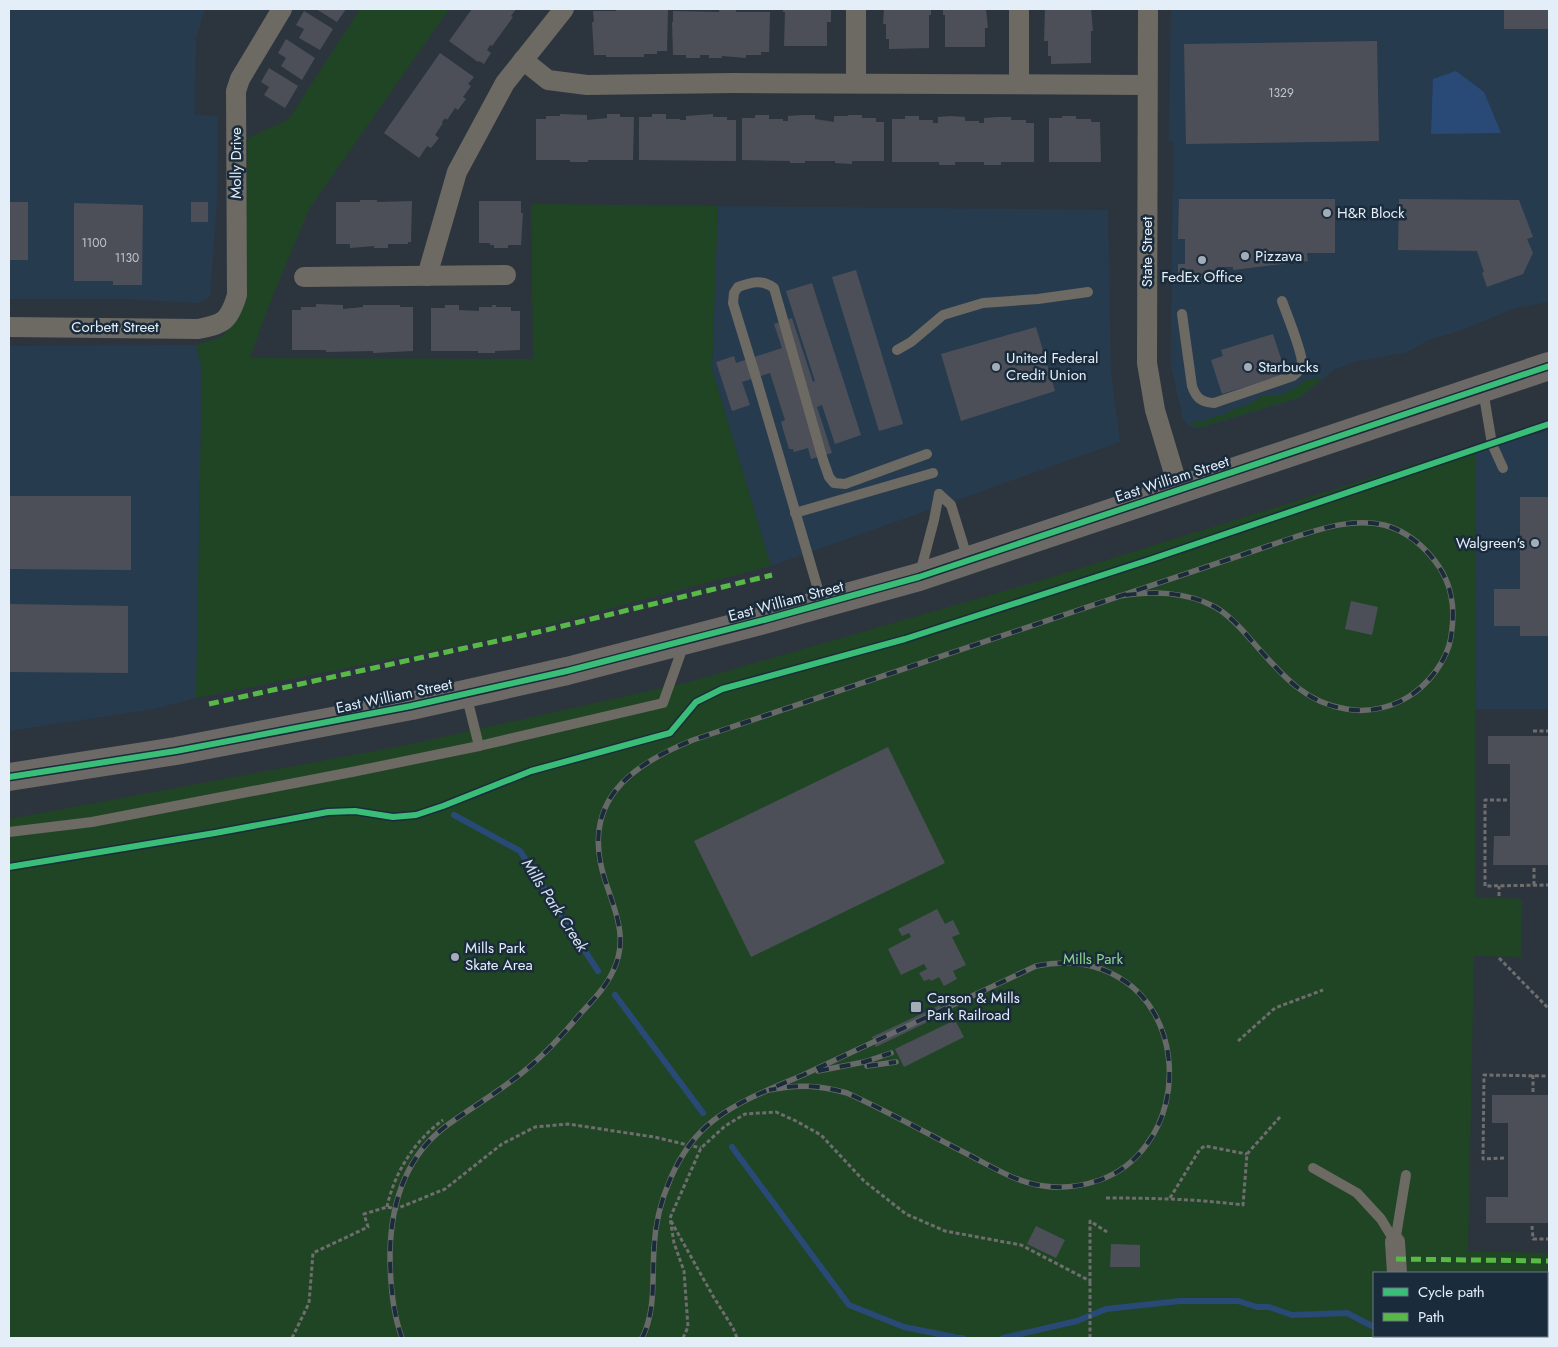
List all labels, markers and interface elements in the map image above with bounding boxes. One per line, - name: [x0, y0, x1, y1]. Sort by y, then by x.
- house number: 1329: [1268, 84, 1294, 102]
- street label: Molly Drive: [225, 127, 247, 199]
- place label: H&R Block: [1337, 202, 1405, 224]
- marker: H&R Block: [1321, 207, 1333, 219]
- street label: State Street: [1136, 216, 1158, 287]
- house number: 1100: [81, 234, 107, 252]
- place label: Pizzava: [1255, 245, 1302, 267]
- house number: 1130: [115, 249, 139, 267]
- marker: Pizzava: [1239, 250, 1251, 262]
- marker: FedEx Office: [1196, 254, 1208, 266]
- place label: FedEx Office: [1161, 266, 1243, 288]
- street label: Corbett Street: [71, 316, 159, 338]
- place label: United Federal Credit Union: [1006, 347, 1098, 386]
- place label: Starbucks: [1258, 356, 1318, 378]
- marker: United Federal Credit Union: [990, 361, 1002, 373]
- marker: Starbucks: [1242, 361, 1254, 373]
- street label: East William Street: [1112, 450, 1232, 508]
- place label: Walgreen's: [1456, 532, 1525, 554]
- marker: Walgreen's: [1529, 537, 1541, 549]
- street label: East William Street: [726, 575, 846, 627]
- street label: East William Street: [334, 673, 455, 719]
- water label: Mills Park Creek: [516, 854, 594, 957]
- place label: Mills Park Skate Area: [465, 937, 533, 976]
- park label: Mills Park: [1063, 948, 1124, 970]
- marker: Mills Park Skate Area: [449, 951, 461, 963]
- place label: Carson & Mills Park Railroad: [927, 987, 1020, 1026]
- marker: Carson & Mills Park Railroad: [909, 1000, 923, 1014]
- legend: [1373, 1272, 1548, 1337]
- text: Cycle path: [1418, 1281, 1485, 1303]
- text: Path: [1418, 1306, 1444, 1328]

